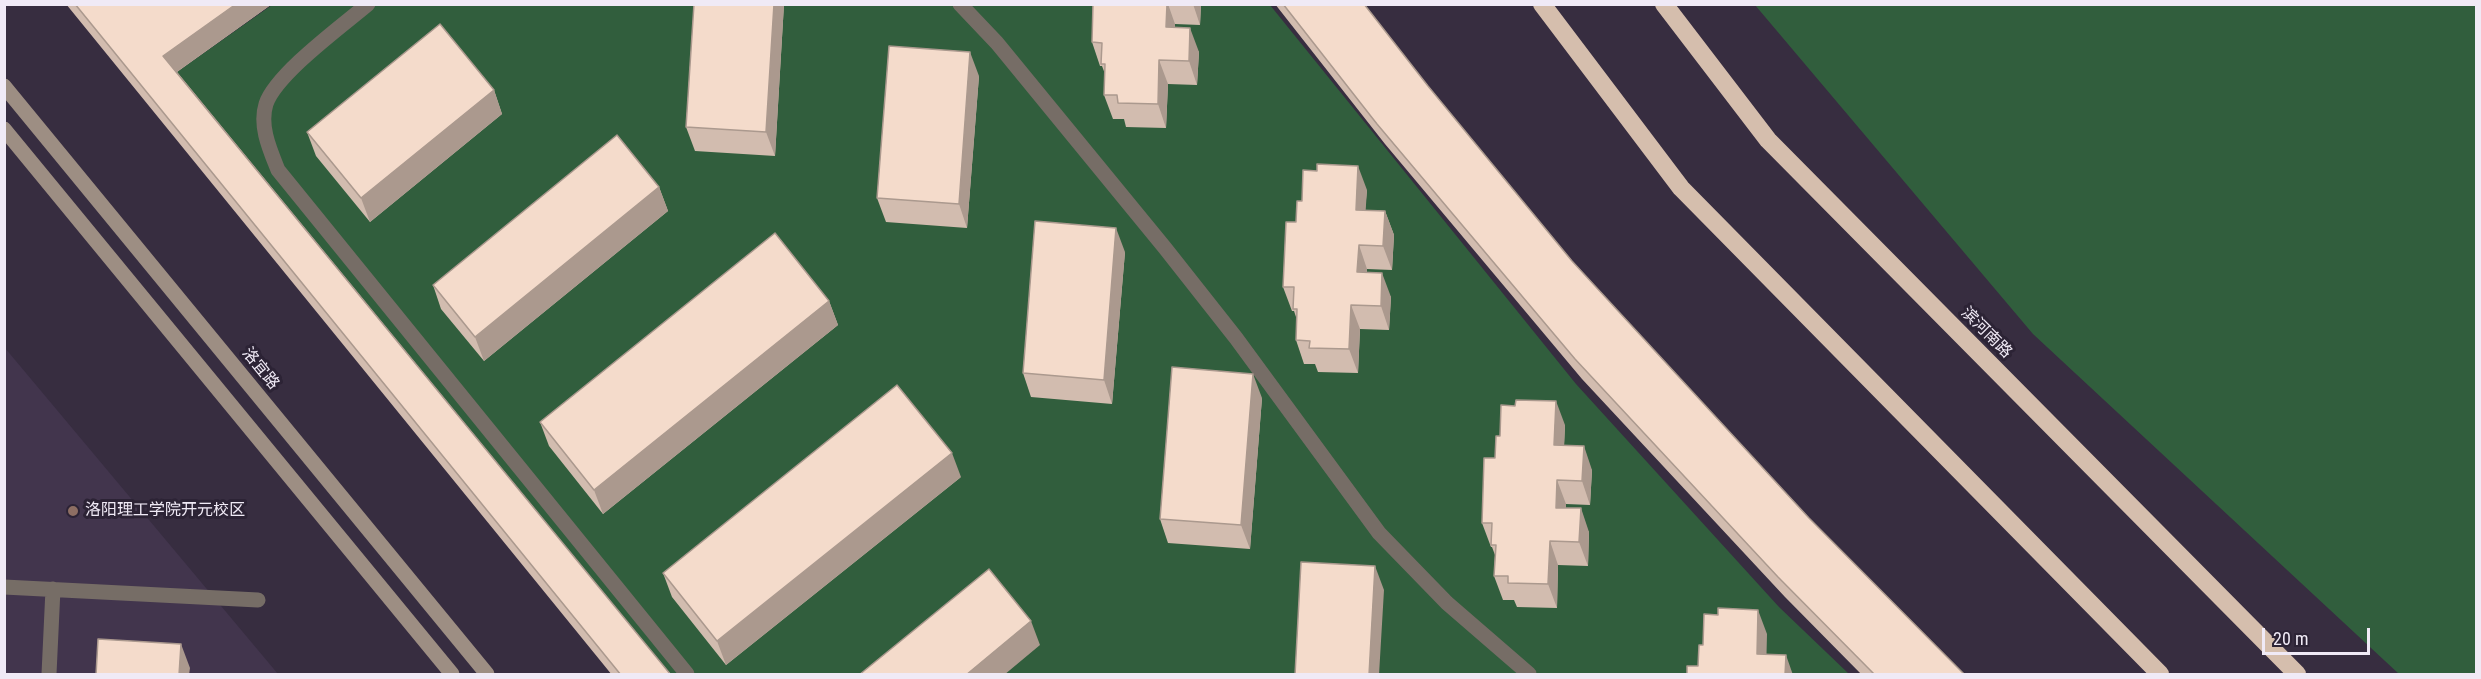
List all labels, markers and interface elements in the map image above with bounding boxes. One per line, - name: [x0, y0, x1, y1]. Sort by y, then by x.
- street label: 滨河南路: [1957, 304, 2015, 362]
- street label: 洛宜路: [237, 344, 283, 394]
- place label: 洛阳理工学院开元校区: [85, 501, 245, 521]
- marker: 洛阳理工学院开元校区: [66, 504, 80, 518]
- scale bar: [2265, 616, 2373, 654]
- text: 20 m: [2273, 628, 2308, 649]

